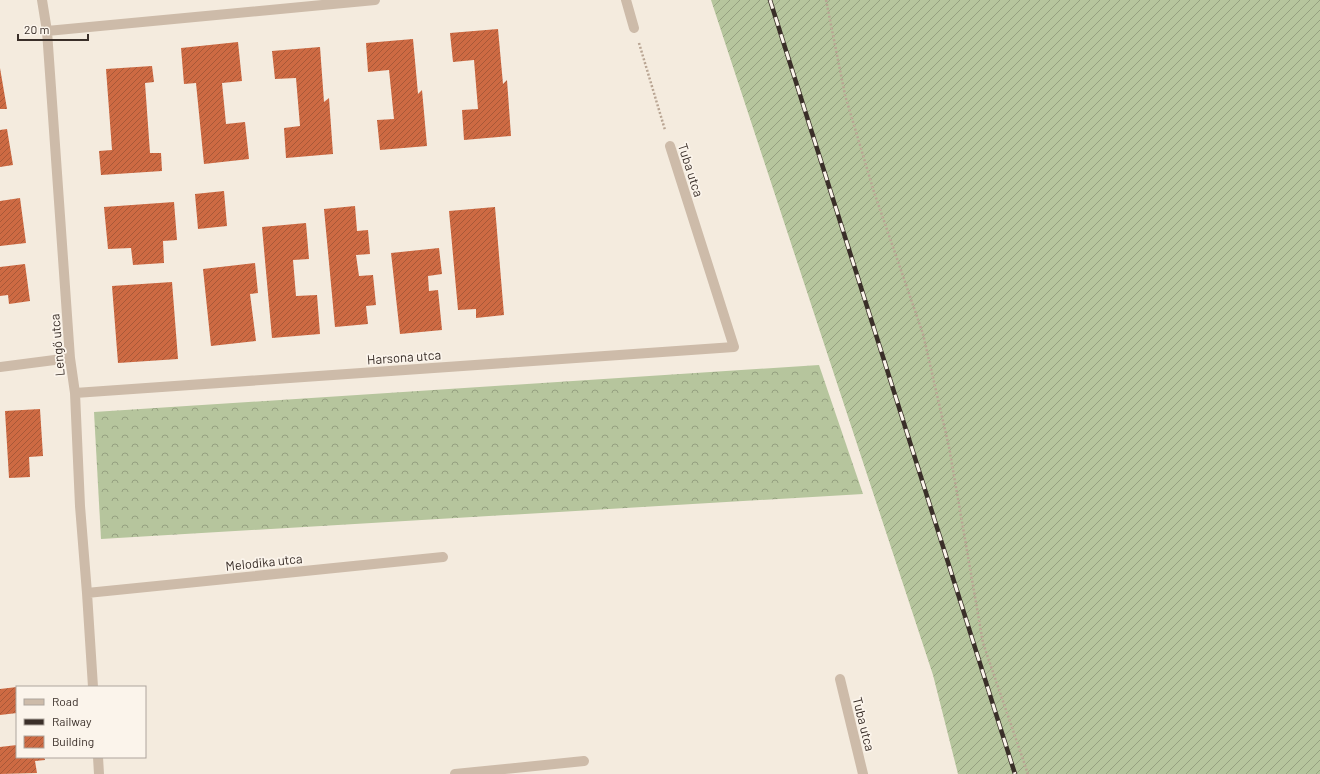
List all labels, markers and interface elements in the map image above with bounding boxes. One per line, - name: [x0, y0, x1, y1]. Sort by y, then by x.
- scale bar: [18, 16, 88, 42]
- text: 20 m: [24, 22, 50, 36]
- street label: Tuba utca: [675, 141, 707, 199]
- street label: Lengő utca: [46, 313, 68, 377]
- street label: Harsona utca: [366, 346, 442, 368]
- street label: Melodika utca: [225, 550, 303, 574]
- legend: [16, 686, 146, 758]
- text: Road: [52, 694, 79, 708]
- street label: Tuba utca: [850, 695, 878, 753]
- text: Railway: [52, 714, 92, 728]
- text: Building: [52, 734, 94, 748]

